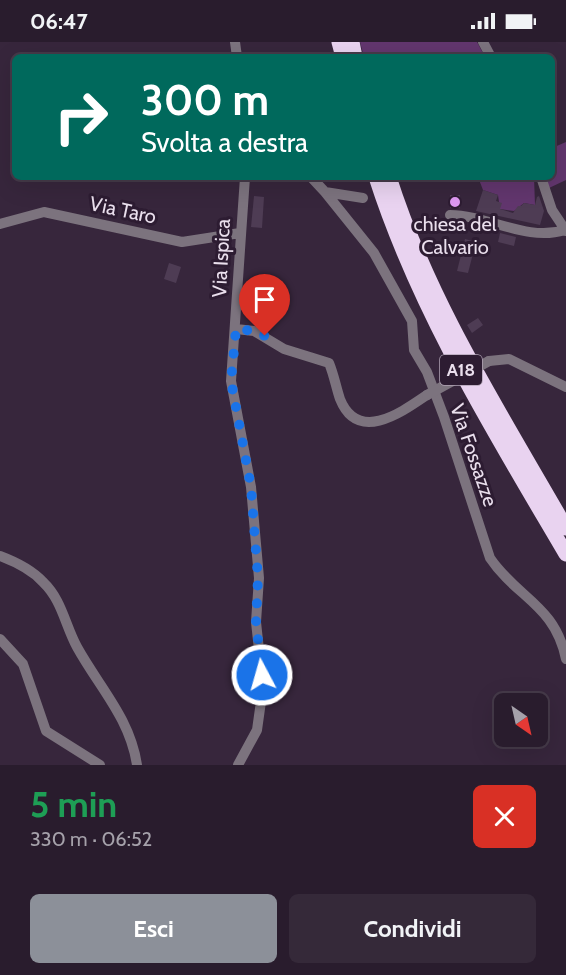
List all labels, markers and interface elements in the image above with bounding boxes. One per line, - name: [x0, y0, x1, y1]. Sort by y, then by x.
- text: 06:47: [30, 8, 88, 35]
- text: 300 m: [141, 74, 269, 126]
- icon: right: [42, 78, 120, 156]
- text: Svolta a destra: [141, 126, 308, 159]
- street label: Via Taro: [87, 191, 159, 229]
- marker: chiesa del Calvario: [448, 195, 462, 209]
- place label: chiesa del Calvario: [414, 212, 497, 259]
- street label: Via Ispica: [207, 218, 235, 298]
- pin: [239, 274, 290, 336]
- icon: arrive: [248, 283, 281, 316]
- road number: A18: [440, 355, 482, 385]
- street label: Via Fossazze: [445, 400, 503, 510]
- position arrow: [230, 643, 294, 707]
- north arrow: [494, 693, 548, 747]
- map controls: [494, 693, 548, 747]
- text: 5 min: [30, 782, 117, 826]
- button: close: [473, 785, 536, 848]
- text: 330 m · 06:52: [30, 827, 152, 851]
- button: Esci: [30, 894, 277, 963]
- button: Condividi: [289, 894, 536, 963]

